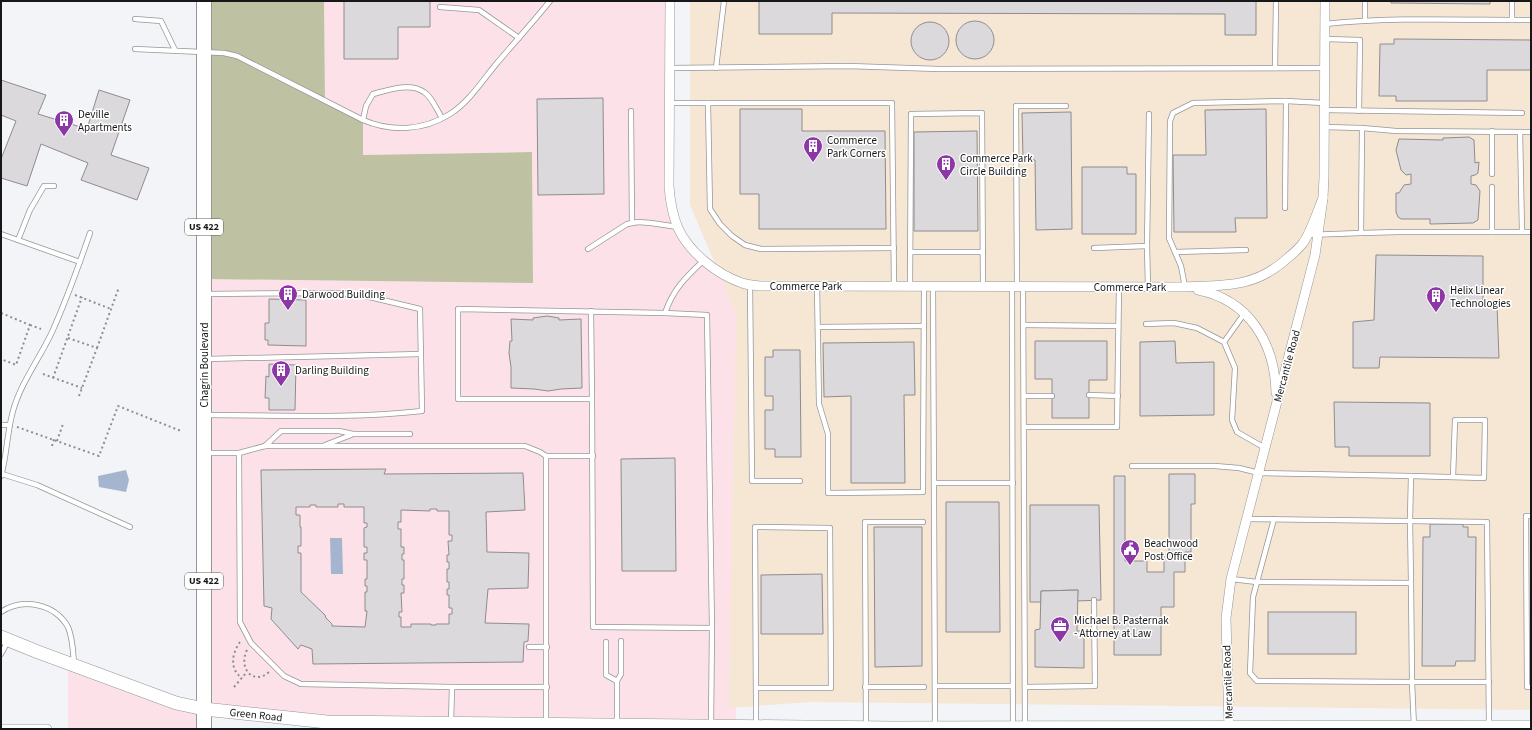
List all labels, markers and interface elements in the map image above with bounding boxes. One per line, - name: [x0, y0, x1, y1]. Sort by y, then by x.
- place label: Deville Apartments: [78, 107, 132, 135]
- building icon: Deville Apartments: [53, 109, 75, 137]
- place label: Commerce Park Corners: [827, 133, 886, 161]
- building icon: Commerce Park Corners: [802, 135, 824, 163]
- place label: Commerce Park Circle Building: [960, 151, 1033, 179]
- building icon: Commerce Park Circle Building: [935, 153, 957, 181]
- road number: US 422: [185, 219, 223, 235]
- street label: Commerce Park: [770, 279, 843, 294]
- street label: Commerce Park: [1094, 280, 1167, 295]
- building icon: Darwood Building: [277, 283, 299, 311]
- place label: Helix Linear Technologies: [1450, 283, 1511, 311]
- building icon: Helix Linear Technologies: [1425, 285, 1447, 313]
- place label: Darwood Building: [302, 287, 385, 302]
- street label: Chagrin Boulevard: [197, 322, 212, 408]
- street label: Mercantile Road: [1270, 328, 1304, 404]
- building icon: Darling Building: [270, 359, 292, 387]
- place label: Darling Building: [295, 363, 369, 378]
- place label: Beachwood Post Office: [1144, 536, 1198, 564]
- public building icon: Beachwood Post Office: [1119, 538, 1141, 566]
- road number: US 422: [185, 573, 223, 589]
- place label: Michael B. Pasternak - Attorney at Law: [1074, 613, 1169, 641]
- office icon: Michael B. Pasternak - Attorney at Law: [1049, 615, 1071, 643]
- street label: Mercantile Road: [1219, 645, 1237, 719]
- street label: Green Road: [229, 705, 283, 725]

